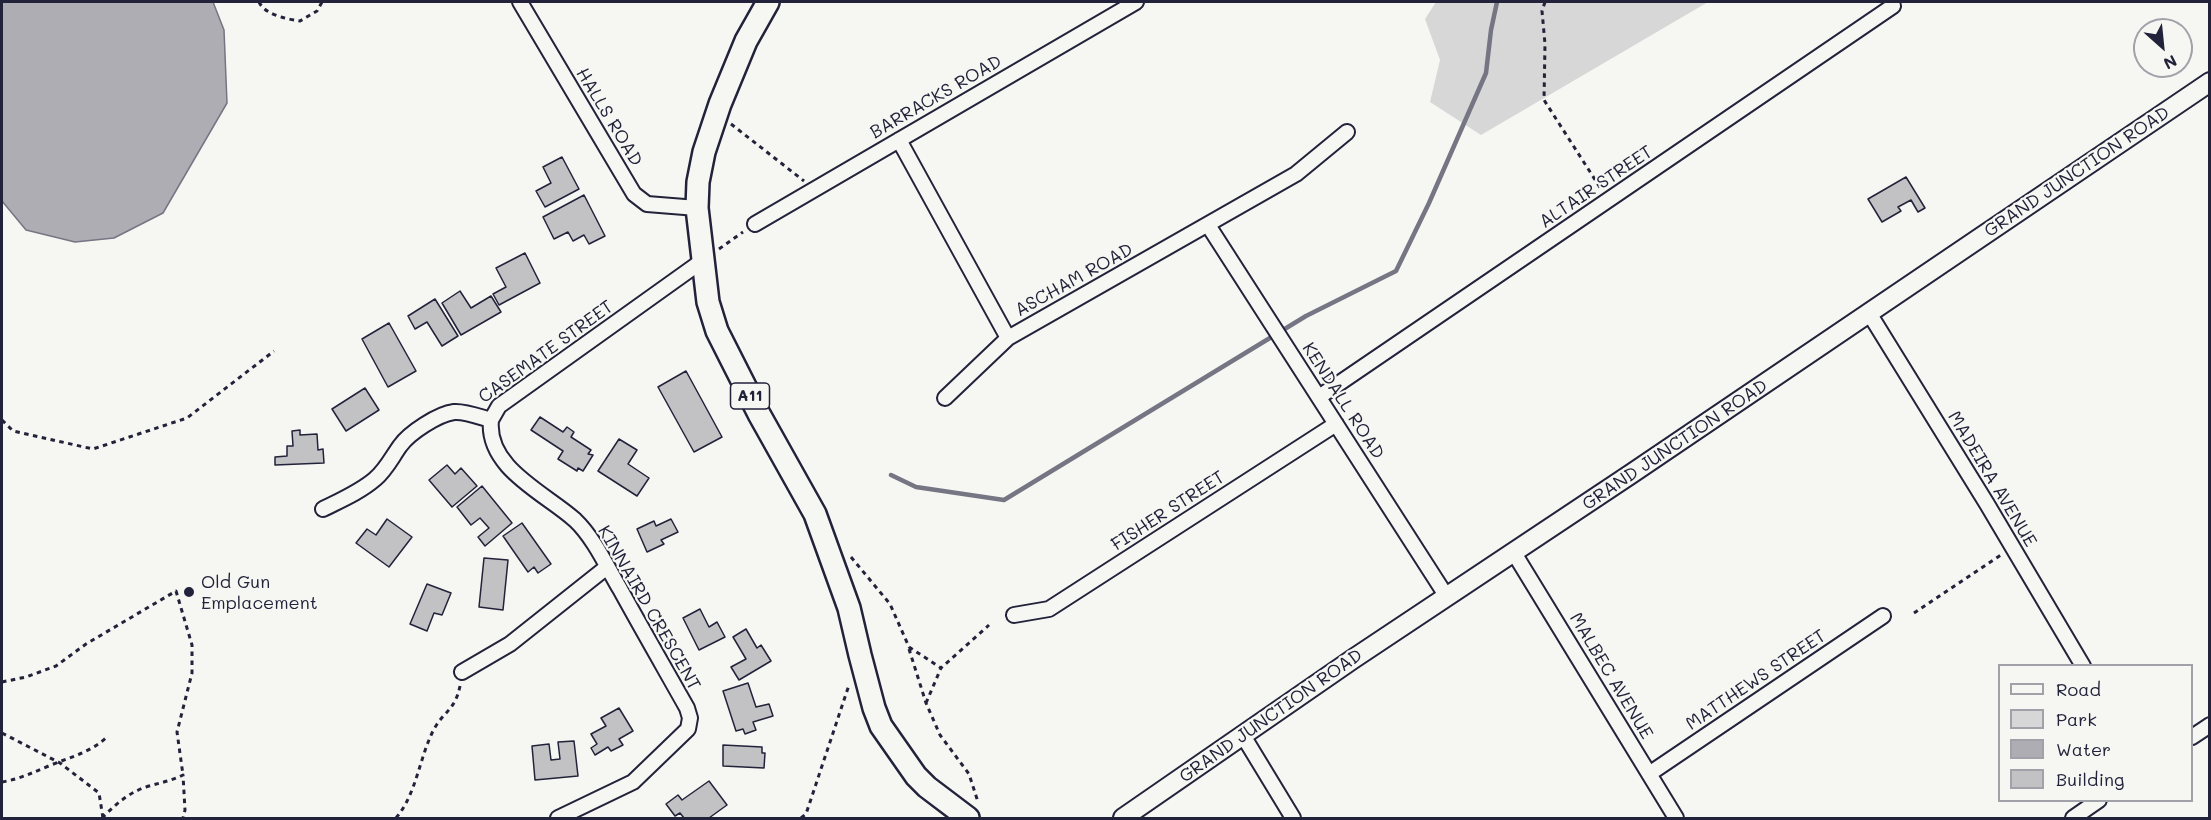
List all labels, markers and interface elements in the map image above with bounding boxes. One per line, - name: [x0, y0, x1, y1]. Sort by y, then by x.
- north arrow: [2133, 18, 2193, 78]
- street label: BARRACKS ROAD: [866, 51, 1006, 143]
- text: N: [2160, 51, 2181, 75]
- street label: HALLS ROAD: [571, 64, 647, 170]
- street label: GRAND JUNCTION ROAD: [1980, 102, 2174, 242]
- street label: ALTAIR STREET: [1535, 141, 1657, 233]
- street label: ASCHAM ROAD: [1011, 239, 1137, 321]
- street label: CASEMATE STREET: [475, 296, 617, 408]
- street label: KENDALL ROAD: [1297, 339, 1389, 463]
- street label: GRAND JUNCTION ROAD: [1578, 375, 1772, 515]
- road number: A11: [730, 383, 770, 409]
- street label: MADEIRA AVENUE: [1943, 407, 2041, 551]
- street label: FISHER STREET: [1107, 466, 1229, 556]
- street label: KINNAIRD CRESCENT: [593, 522, 705, 694]
- place label: Old Gun Emplacement: [201, 571, 318, 614]
- marker: Old Gun Emplacement: [182, 585, 196, 599]
- street label: MALBEC AVENUE: [1565, 609, 1657, 743]
- street label: MATTHEWS STREET: [1682, 625, 1830, 735]
- street label: GRAND JUNCTION ROAD: [1175, 644, 1367, 788]
- legend: [1998, 664, 2193, 802]
- text: Road: [2056, 677, 2101, 701]
- text: Park: [2056, 707, 2097, 731]
- text: Water: [2056, 737, 2111, 761]
- text: Building: [2056, 767, 2124, 791]

